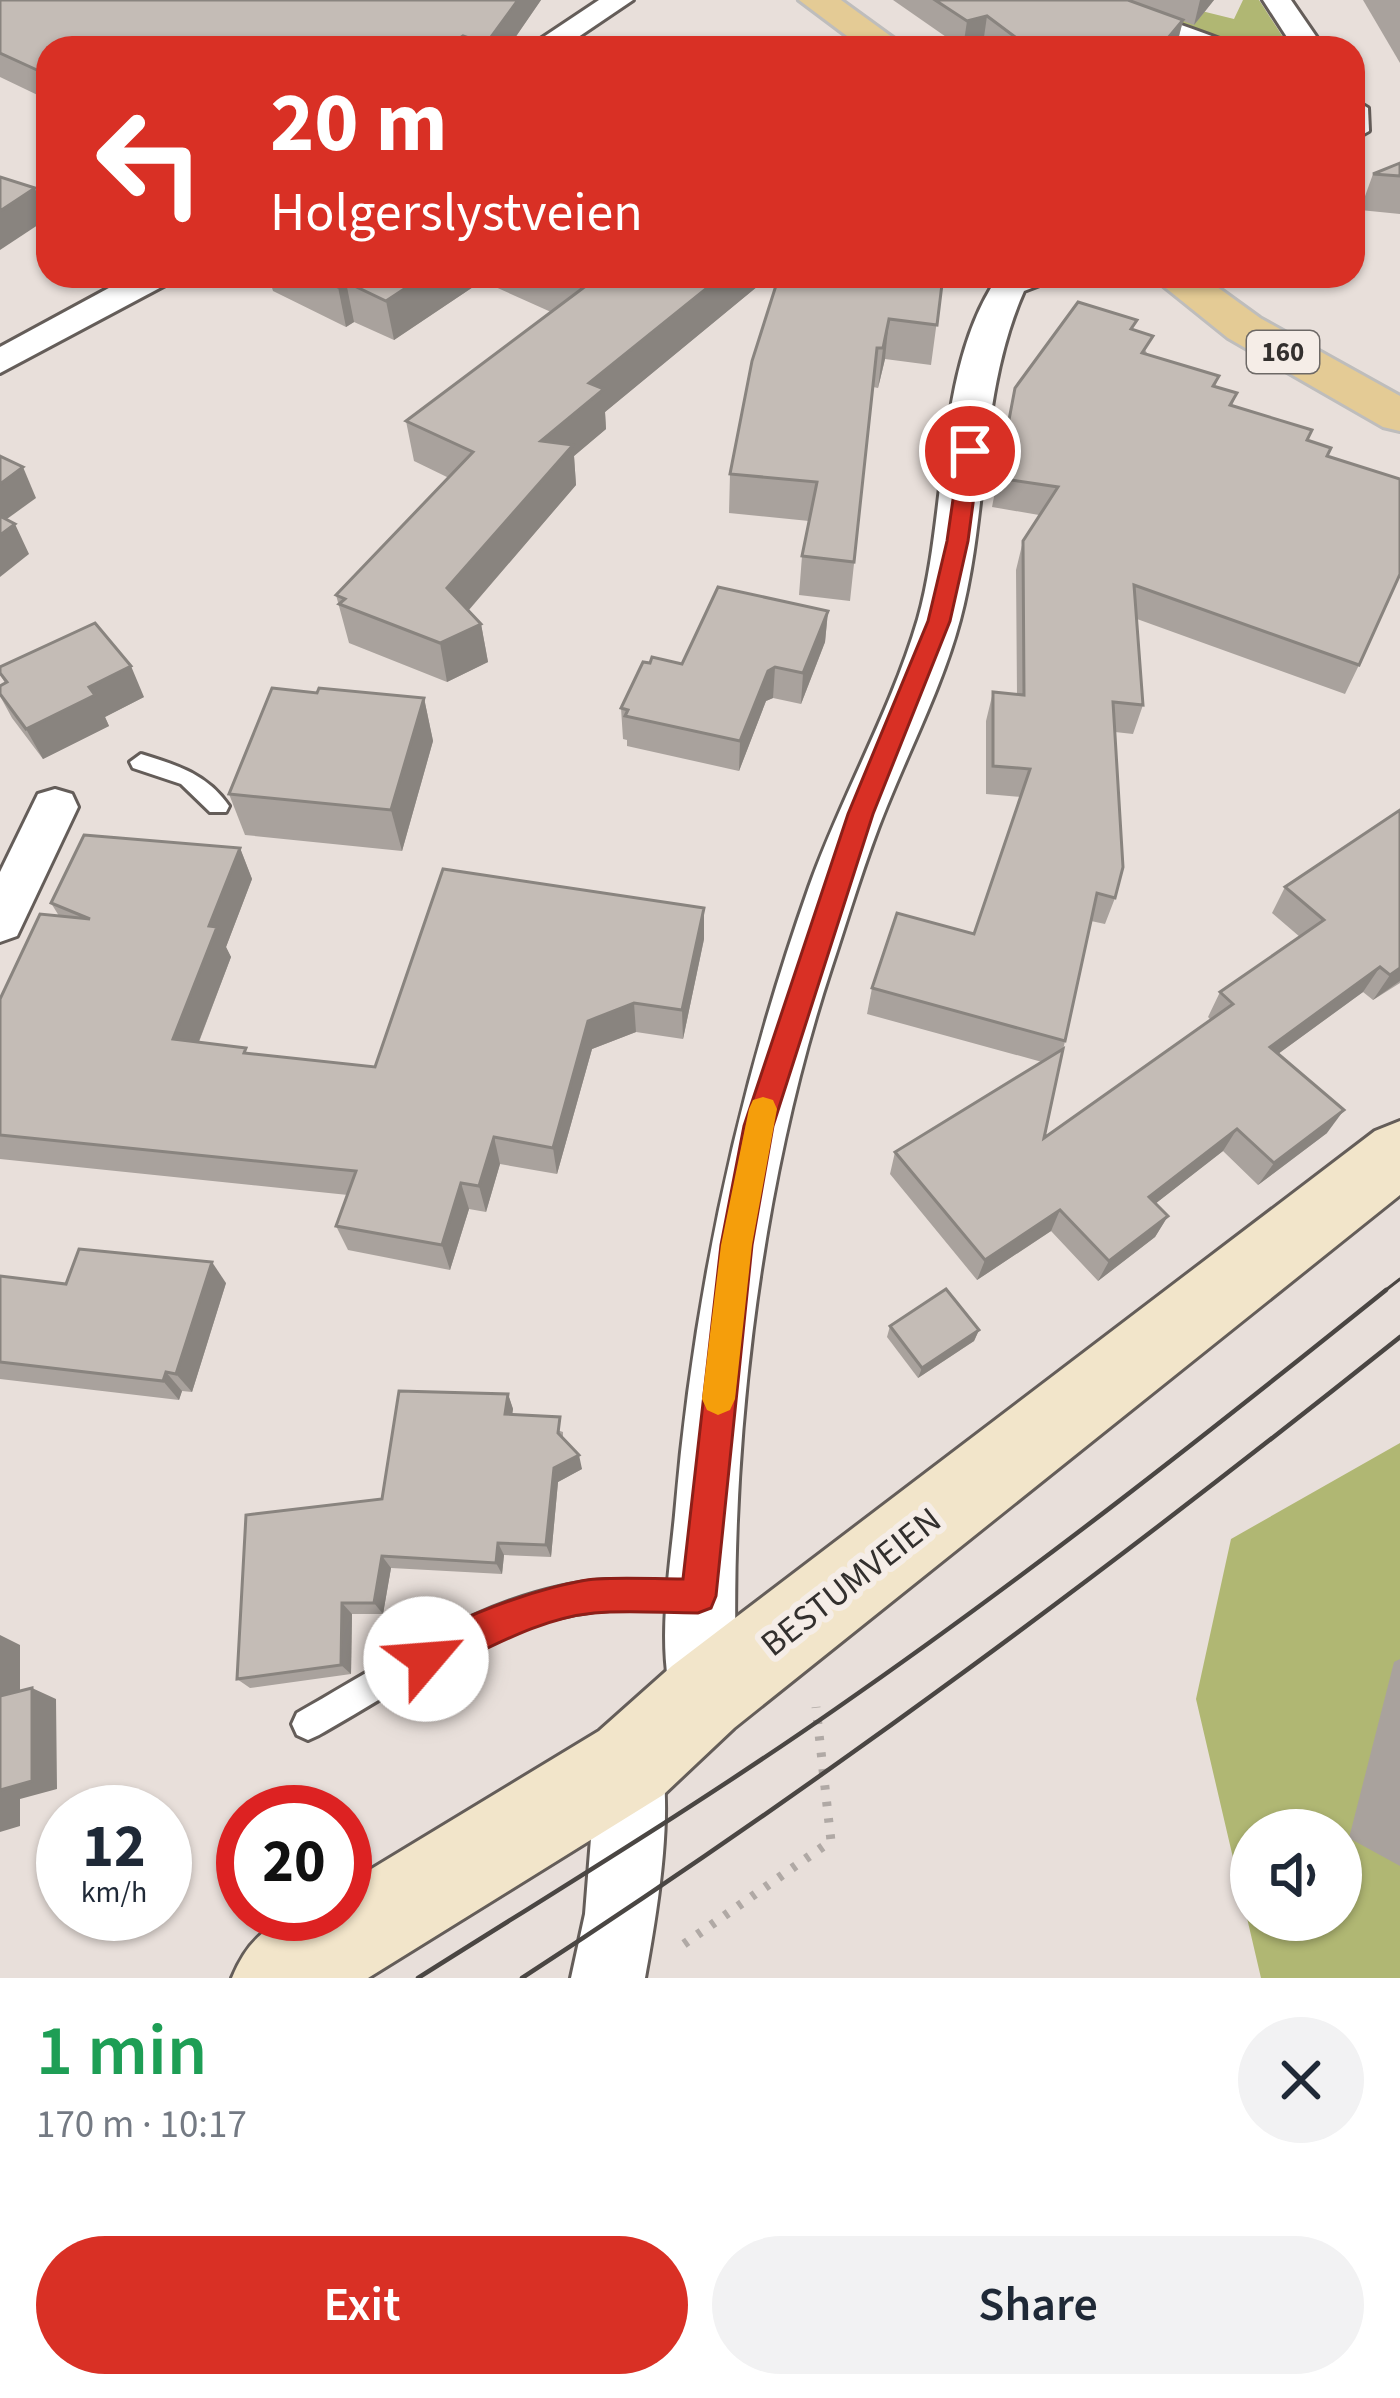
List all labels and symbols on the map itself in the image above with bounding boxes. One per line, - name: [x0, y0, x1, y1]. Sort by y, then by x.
- road number: 160: [1247, 331, 1319, 373]
- pin: [919, 400, 1021, 502]
- street label: BESTUMVEIEN: [750, 1495, 952, 1669]
- position arrow: [363, 1596, 489, 1722]
- speed limit sign: 20: [216, 1785, 372, 1941]

